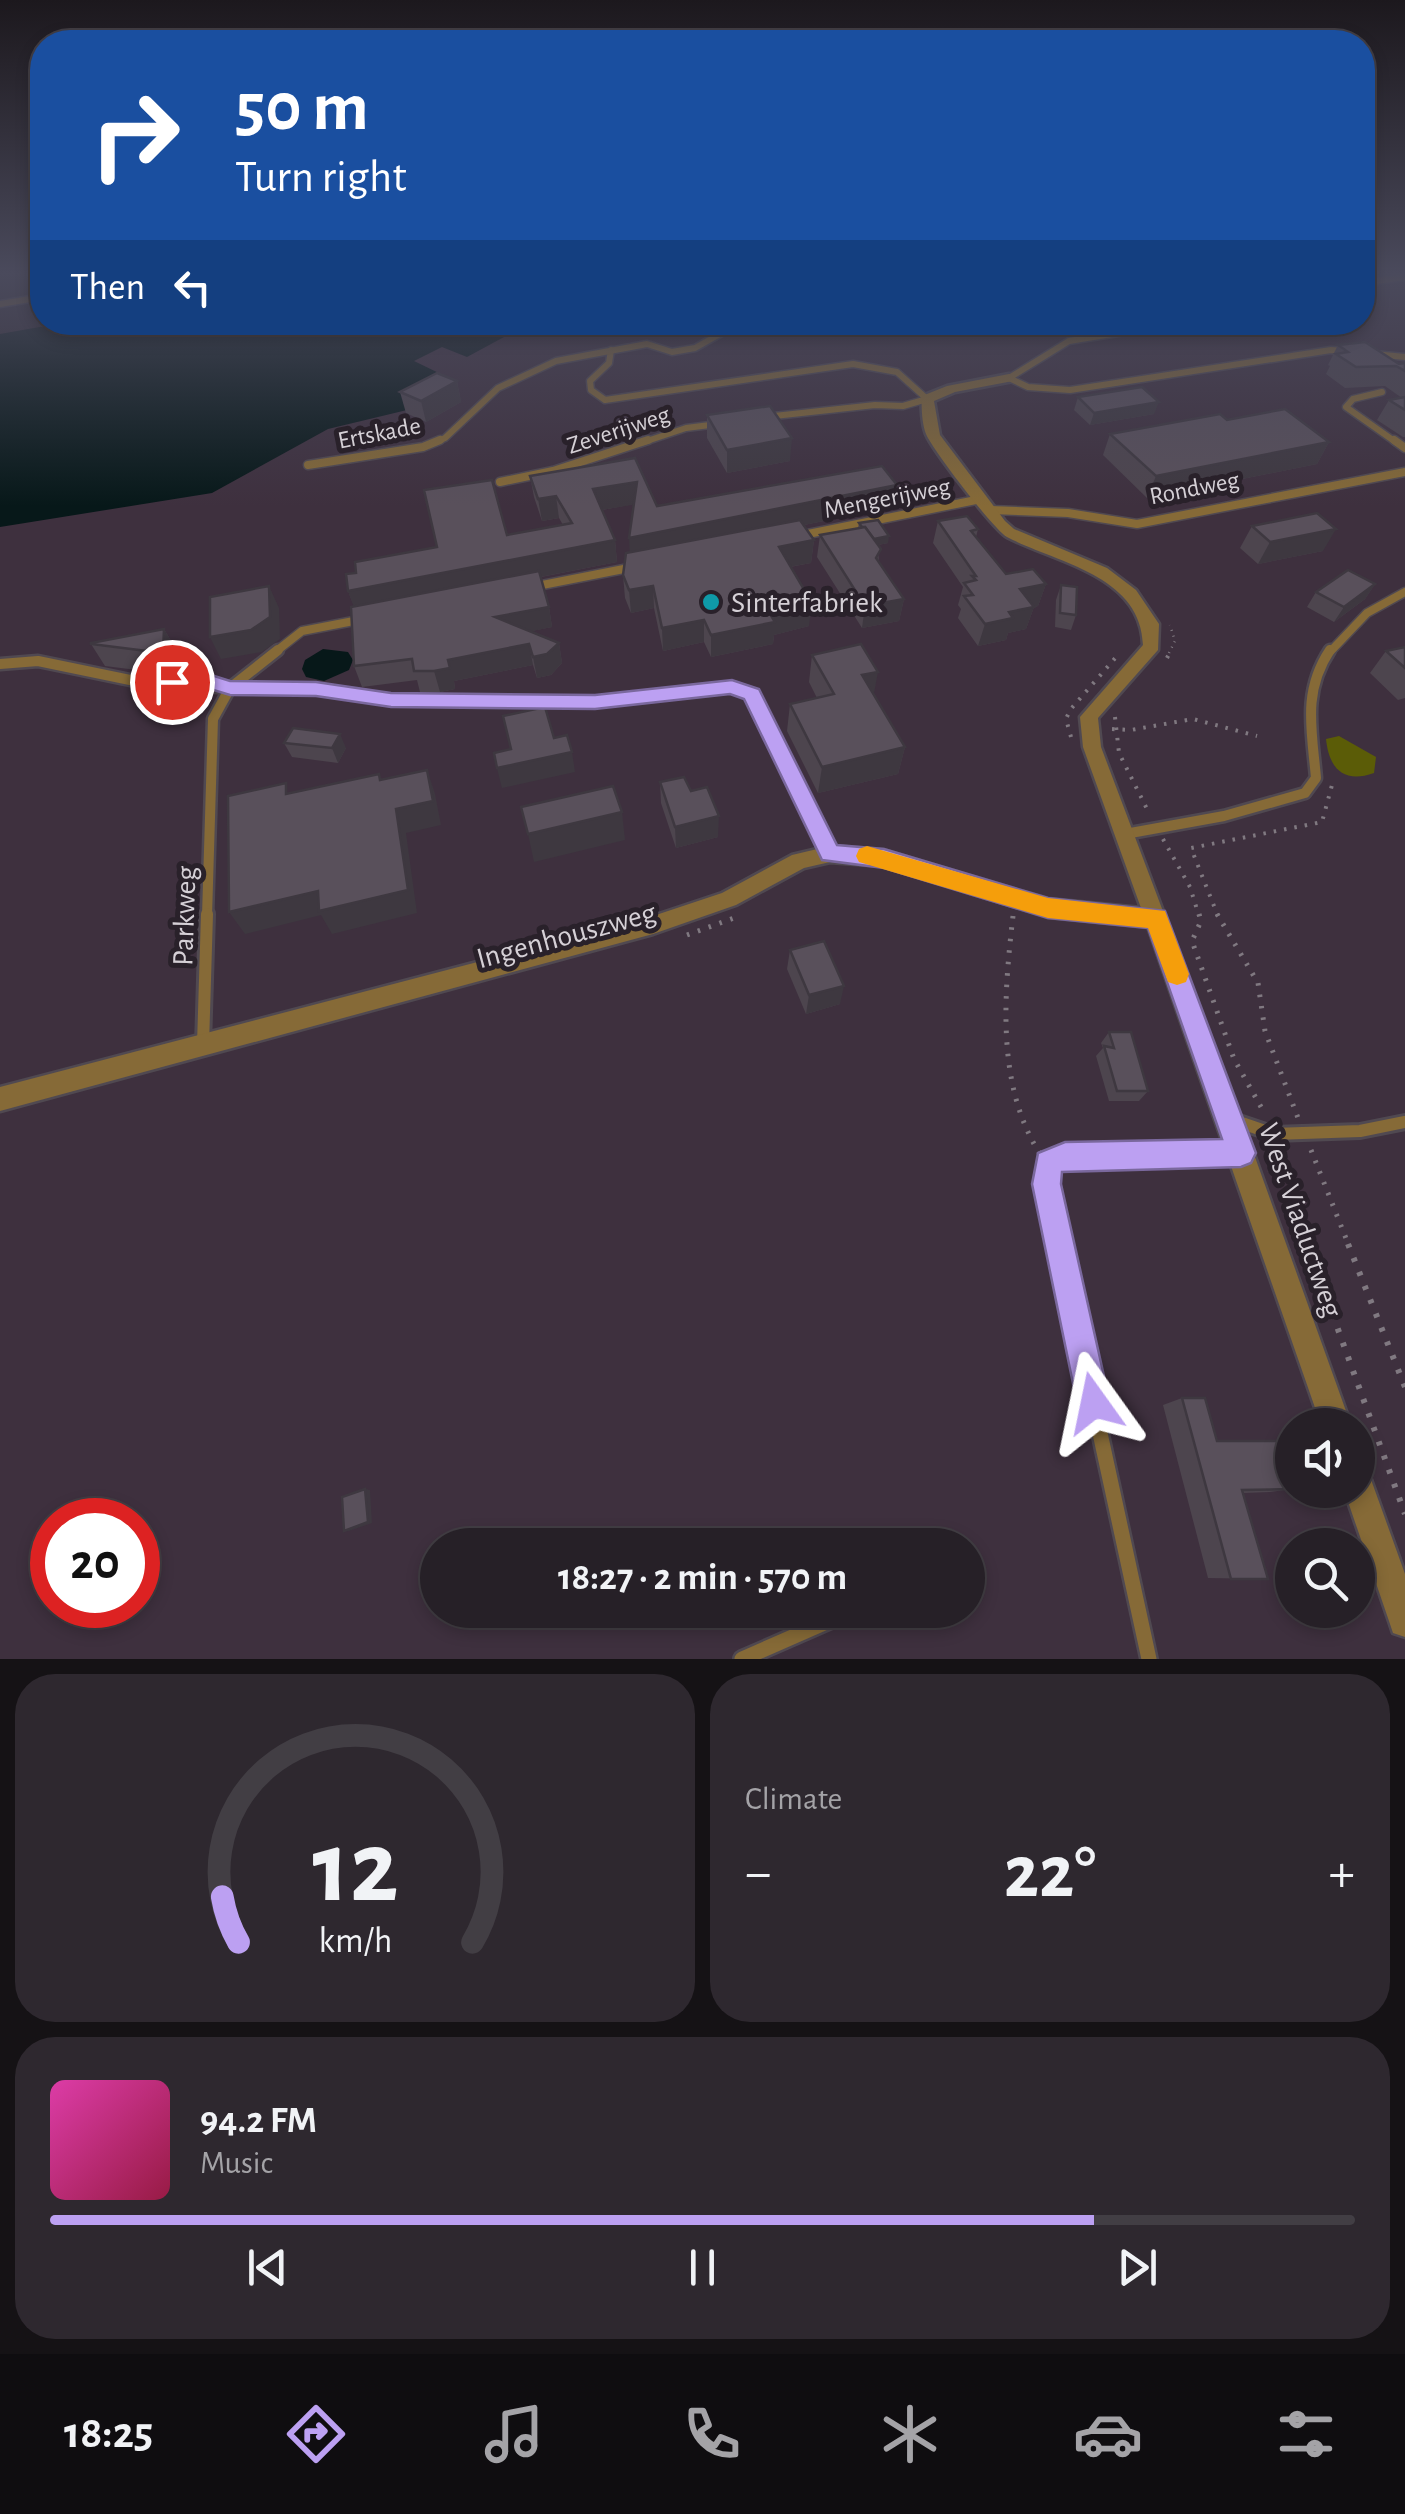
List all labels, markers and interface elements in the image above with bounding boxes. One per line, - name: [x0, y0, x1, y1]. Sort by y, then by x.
- icon: right: [70, 70, 200, 200]
- text: 50 m: [235, 73, 369, 143]
- text: Turn right: [235, 155, 407, 200]
- icon: left: [165, 260, 220, 315]
- text: Then: [70, 269, 145, 307]
- street label: Zeverijweg: [564, 402, 674, 459]
- street label: Ertskade: [336, 413, 423, 454]
- street label: Rondweg: [1147, 467, 1242, 509]
- street label: Mengerijweg: [822, 474, 953, 523]
- place label: Sinterfabriek: [731, 588, 883, 618]
- marker: Sinterfabriek: [700, 591, 722, 613]
- pin: [130, 640, 215, 725]
- icon: arrive: [145, 655, 200, 710]
- street label: Parkweg: [168, 865, 202, 966]
- street label: Ingenhouszweg: [473, 898, 659, 974]
- street label: West Viaductweg: [1253, 1120, 1347, 1321]
- position arrow: [1042, 1351, 1146, 1455]
- map controls: [1275, 1408, 1375, 1628]
- button: sound: [1275, 1408, 1375, 1508]
- speed limit sign: 20: [30, 1498, 160, 1628]
- button: search: [1275, 1528, 1375, 1628]
- text: 18:27 · 2 min · 570 m: [558, 1559, 847, 1597]
- text: Climate: [745, 1783, 842, 1815]
- text: 12: [312, 1817, 398, 1921]
- text: 22°: [1004, 1836, 1096, 1911]
- text: −: [745, 1846, 771, 1901]
- text: +: [1329, 1846, 1355, 1901]
- text: km/h: [318, 1923, 392, 1959]
- text: 94.2 FM: [200, 2102, 317, 2140]
- text: Music: [200, 2147, 273, 2179]
- icon: previous: [240, 2240, 295, 2295]
- icon: pause: [675, 2240, 730, 2295]
- icon: next: [1110, 2240, 1165, 2295]
- icon: directions: [281, 2399, 351, 2469]
- icon: music: [479, 2399, 549, 2469]
- icon: phone: [677, 2399, 747, 2469]
- icon: climate: [875, 2399, 945, 2469]
- icon: car: [1073, 2399, 1143, 2469]
- icon: filters: [1271, 2399, 1341, 2469]
- text: 18:25: [64, 2411, 153, 2456]

